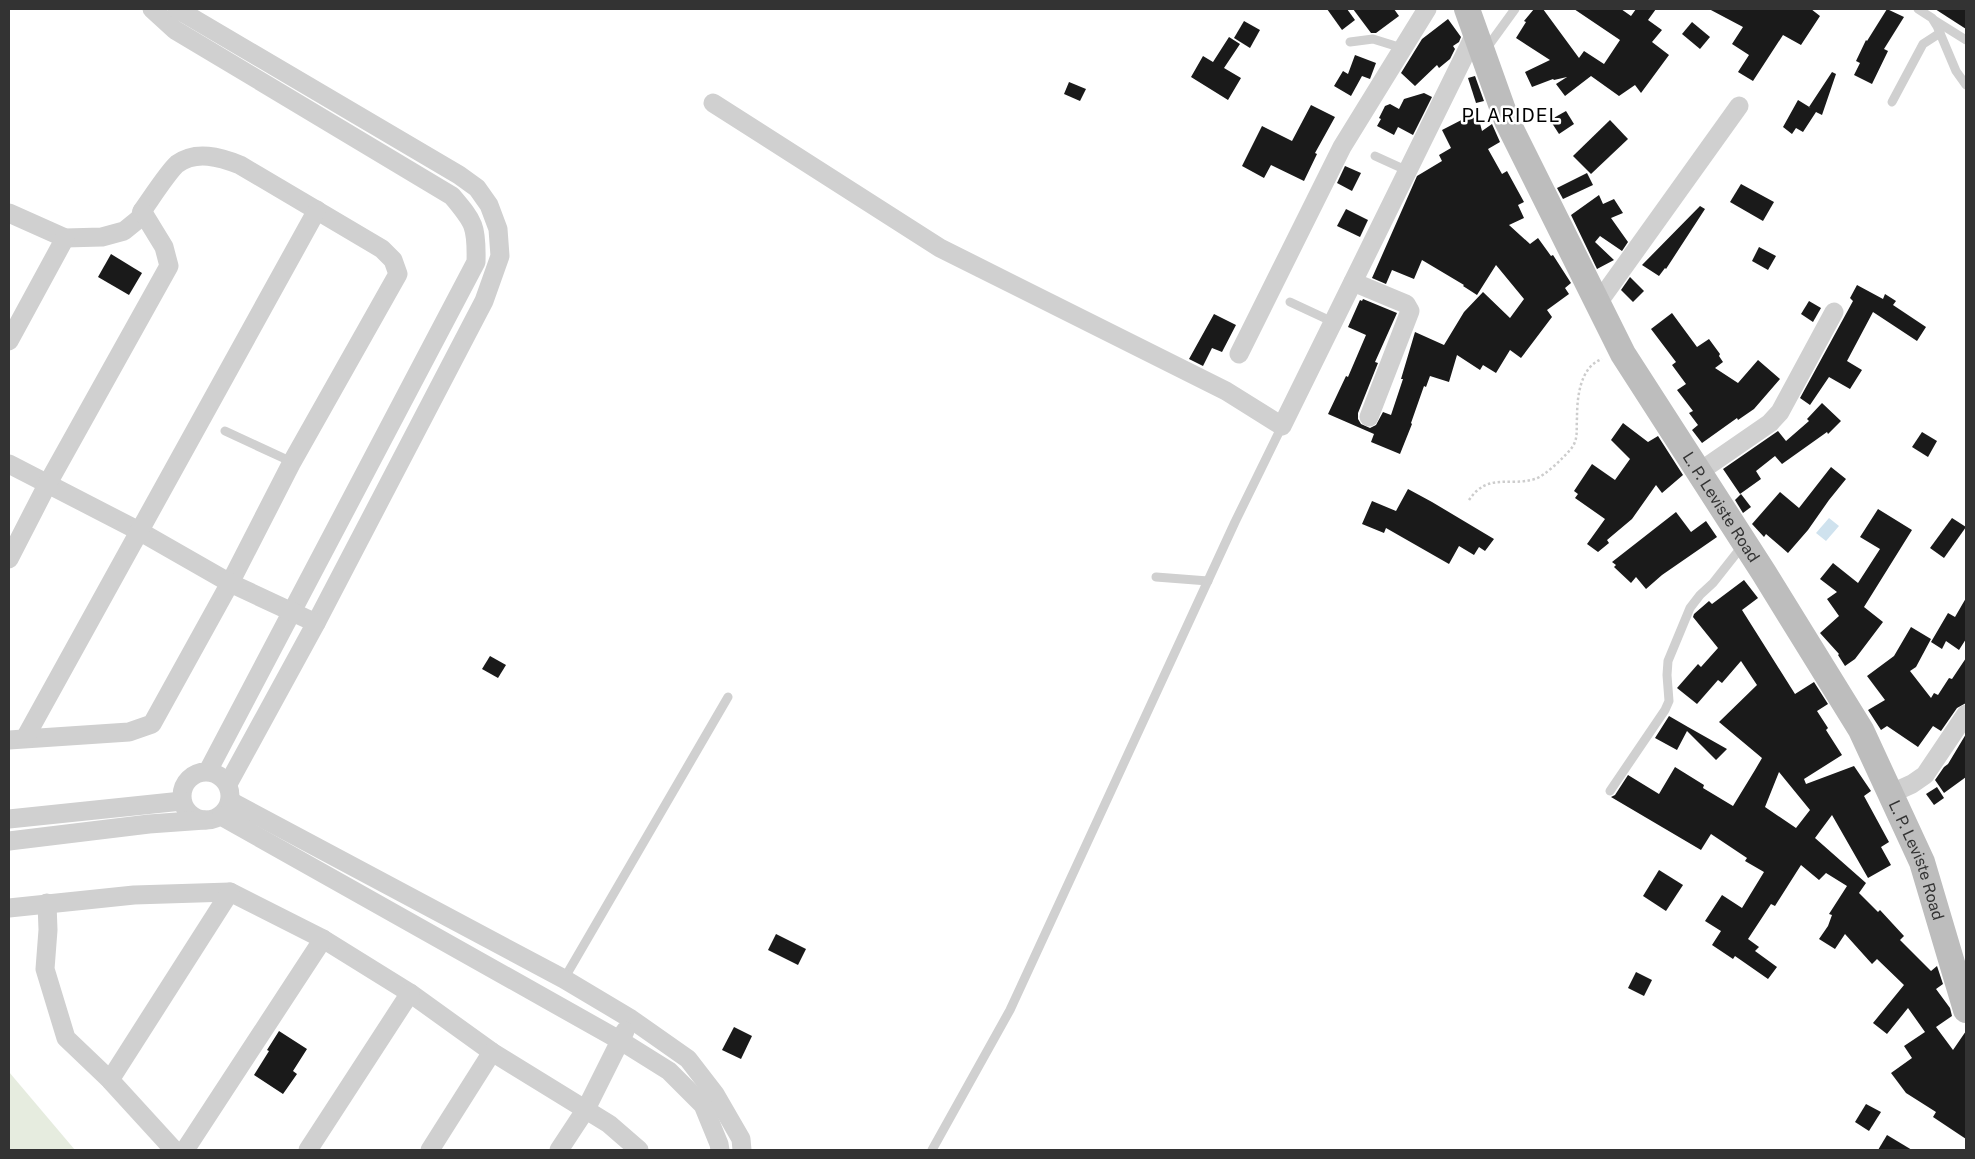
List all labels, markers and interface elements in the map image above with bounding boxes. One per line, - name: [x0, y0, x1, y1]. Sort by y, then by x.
- district label: PLARIDEL: [1461, 104, 1561, 126]
- street label: L. P. Leviste Road: [1679, 449, 1763, 566]
- street label: L. P. Leviste Road: [1885, 797, 1948, 922]

